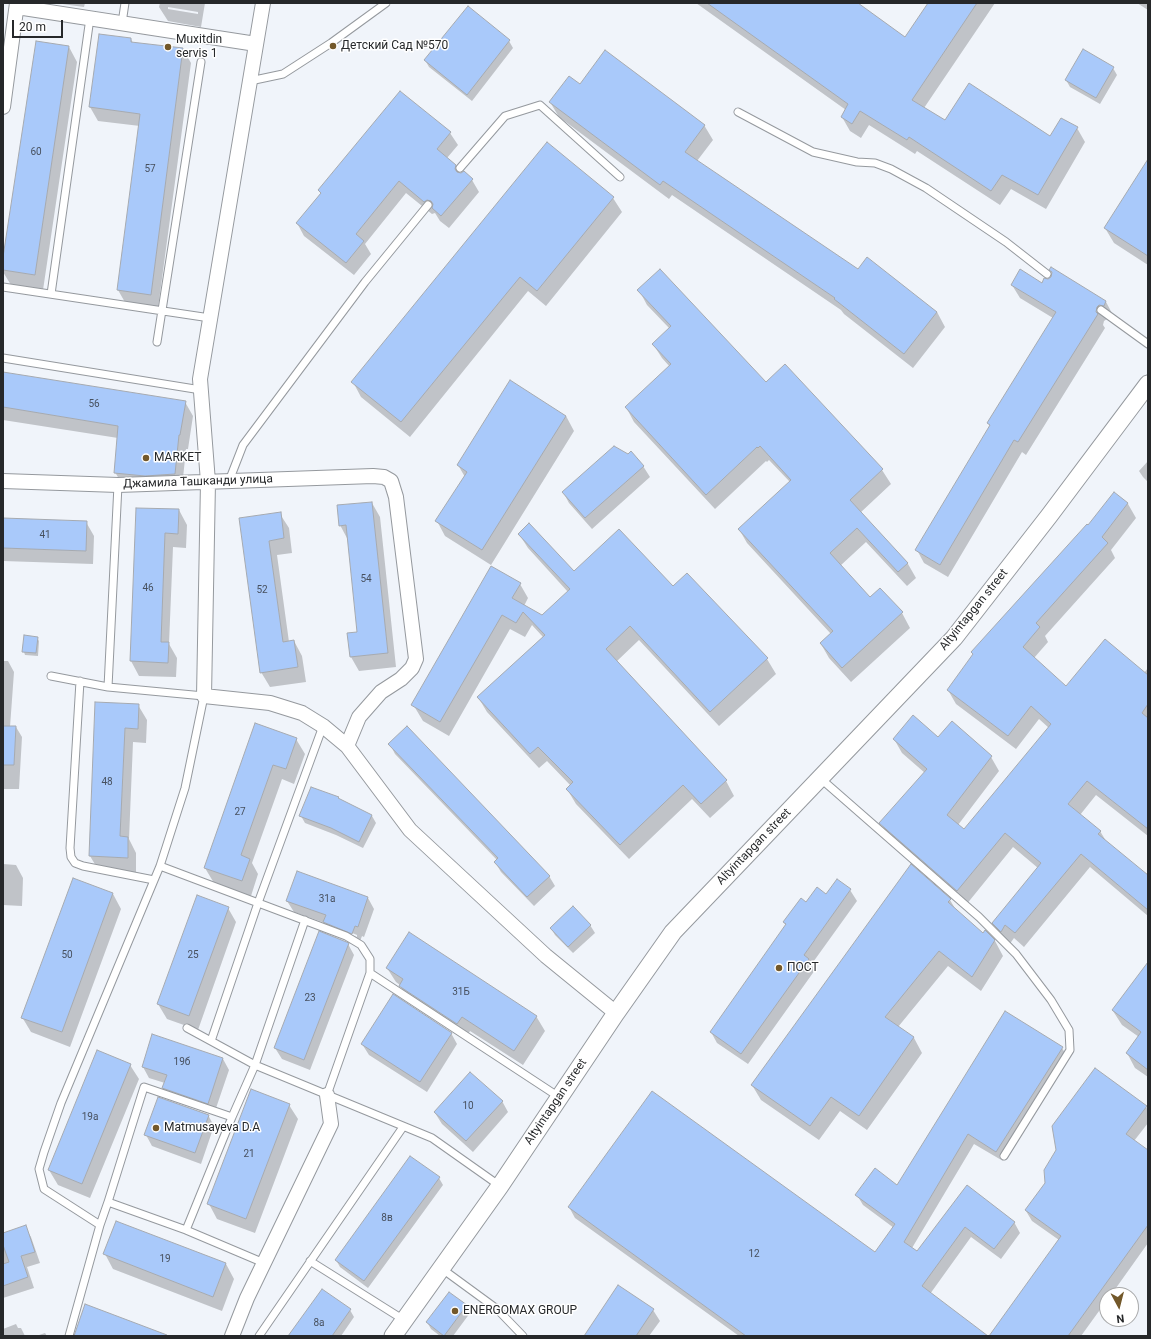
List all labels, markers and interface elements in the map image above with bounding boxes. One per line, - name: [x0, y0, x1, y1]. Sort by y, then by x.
- scale bar: [14, 12, 65, 38]
- text: 20 m: [19, 20, 46, 34]
- place label: Muxitdin servis 1: [176, 33, 222, 61]
- place label: Детский Сад №570: [341, 39, 448, 53]
- marker: Детский Сад №570: [328, 41, 338, 51]
- marker: Muxitdin servis 1: [163, 42, 173, 52]
- house number: 60: [30, 146, 42, 158]
- house number: 57: [144, 163, 156, 175]
- house number: 56: [88, 398, 100, 410]
- place label: MARKET: [154, 451, 201, 465]
- marker: MARKET: [141, 453, 151, 463]
- street label: Джамила Ташканди улица: [123, 472, 273, 492]
- house number: 41: [39, 529, 51, 541]
- street label: Altyintapgan street: [937, 566, 1011, 654]
- house number: 54: [360, 573, 372, 585]
- house number: 46: [142, 582, 154, 594]
- house number: 52: [256, 584, 268, 596]
- house number: 48: [101, 776, 113, 788]
- house number: 27: [234, 806, 246, 818]
- street label: Altyintapgan street: [714, 806, 794, 888]
- house number: 31а: [319, 893, 335, 905]
- house number: 50: [61, 949, 73, 961]
- house number: 25: [187, 949, 199, 961]
- place label: ПОСТ: [787, 961, 819, 975]
- marker: ПОСТ: [774, 963, 784, 973]
- house number: 31Б: [452, 986, 470, 998]
- house number: 23: [304, 992, 316, 1004]
- house number: 19б: [174, 1056, 190, 1068]
- street label: Altyintapgan street: [522, 1056, 590, 1148]
- house number: 10: [462, 1100, 474, 1112]
- house number: 19а: [82, 1111, 98, 1123]
- place label: Matmusayeva D.A: [164, 1121, 260, 1135]
- marker: Matmusayeva D.A: [151, 1123, 161, 1133]
- house number: 21: [243, 1148, 255, 1160]
- house number: 8в: [381, 1212, 393, 1224]
- house number: 12: [748, 1248, 760, 1260]
- house number: 19: [159, 1253, 171, 1265]
- north arrow: [1099, 1287, 1139, 1327]
- place label: ENERGOMAX GROUP: [463, 1304, 577, 1318]
- marker: ENERGOMAX GROUP: [450, 1306, 460, 1316]
- text: N: [1116, 1311, 1125, 1325]
- house number: 8a: [313, 1317, 325, 1329]

